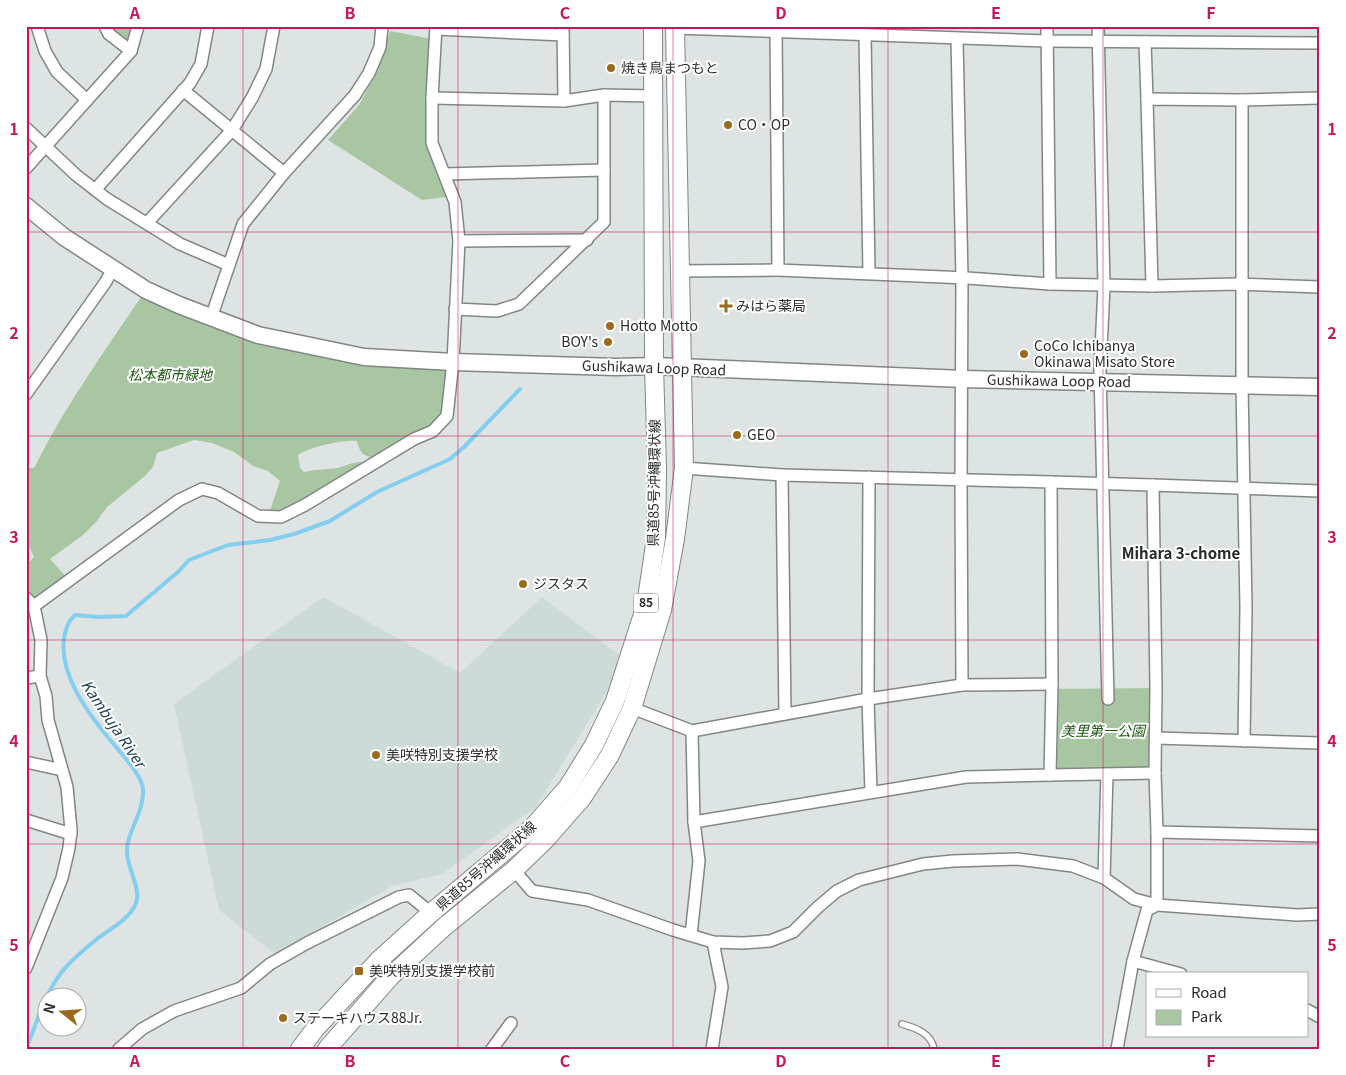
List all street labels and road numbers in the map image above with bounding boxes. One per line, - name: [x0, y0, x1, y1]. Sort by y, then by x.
- street label: Gushikawa Loop Road: [582, 354, 726, 380]
- street label: Gushikawa Loop Road: [987, 369, 1131, 391]
- street label: 県道85号沖縄環状線: [642, 419, 664, 547]
- road number: 85: [634, 594, 658, 612]
- street label: 県道85号沖縄環状線: [431, 816, 540, 915]

